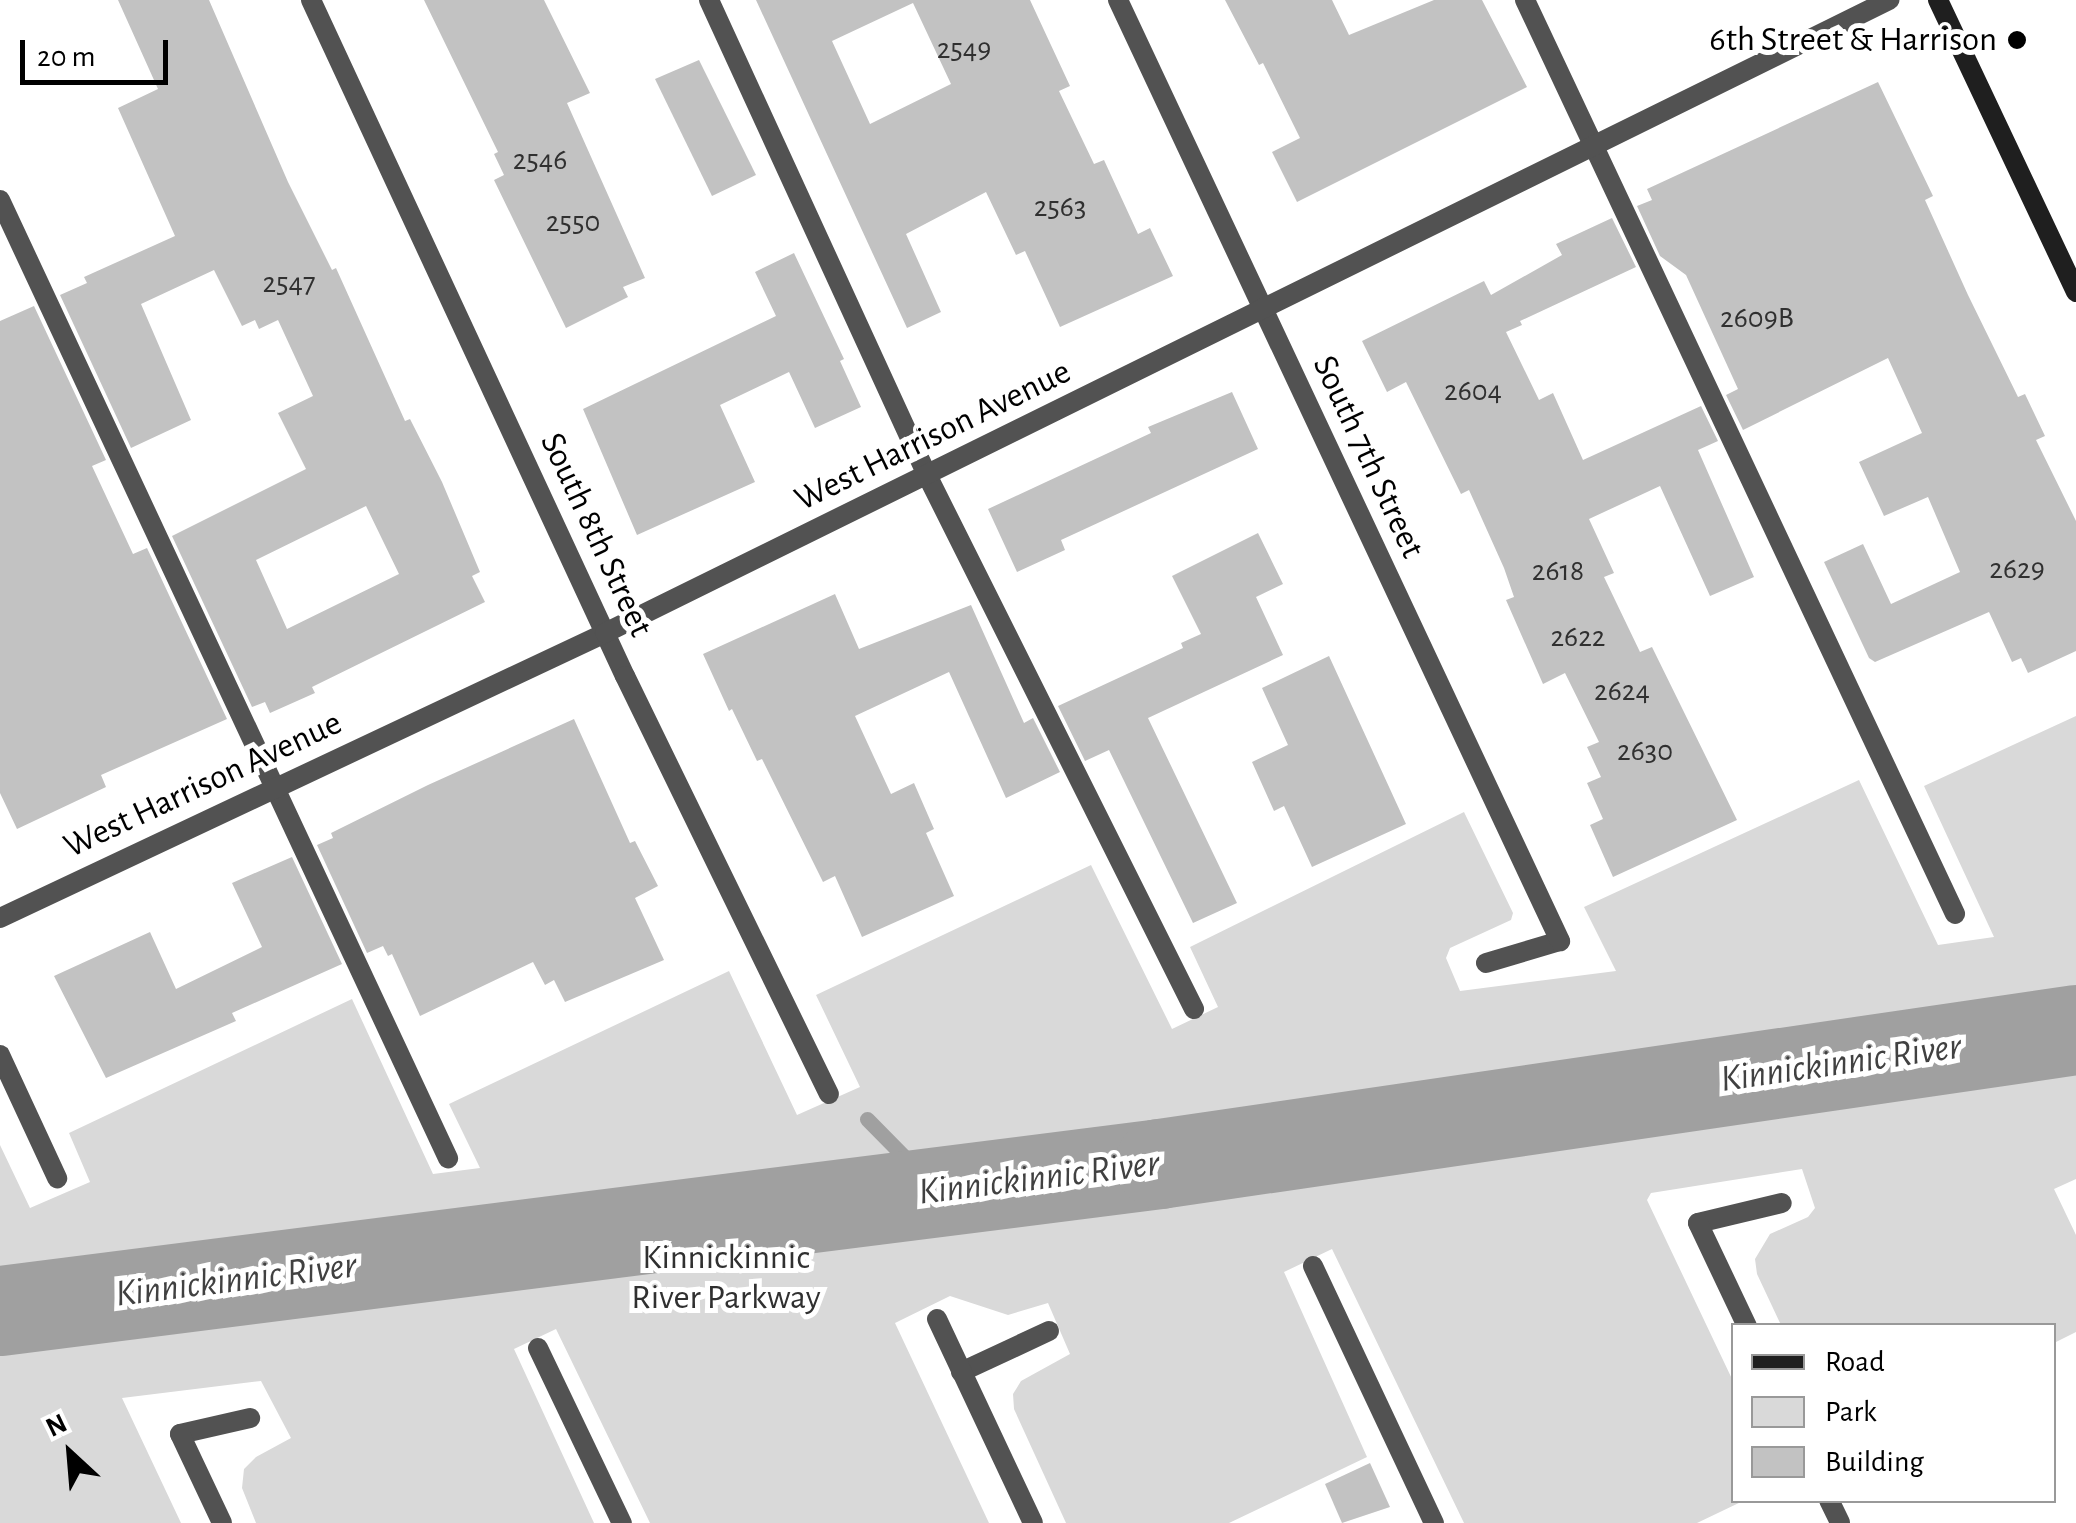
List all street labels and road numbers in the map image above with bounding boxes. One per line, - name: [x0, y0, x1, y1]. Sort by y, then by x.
- street label: South 7th Street: [1303, 349, 1433, 565]
- street label: West Harrison Avenue: [788, 351, 1078, 521]
- street label: South 8th Street: [530, 426, 662, 644]
- street label: West Harrison Avenue: [57, 702, 349, 868]

